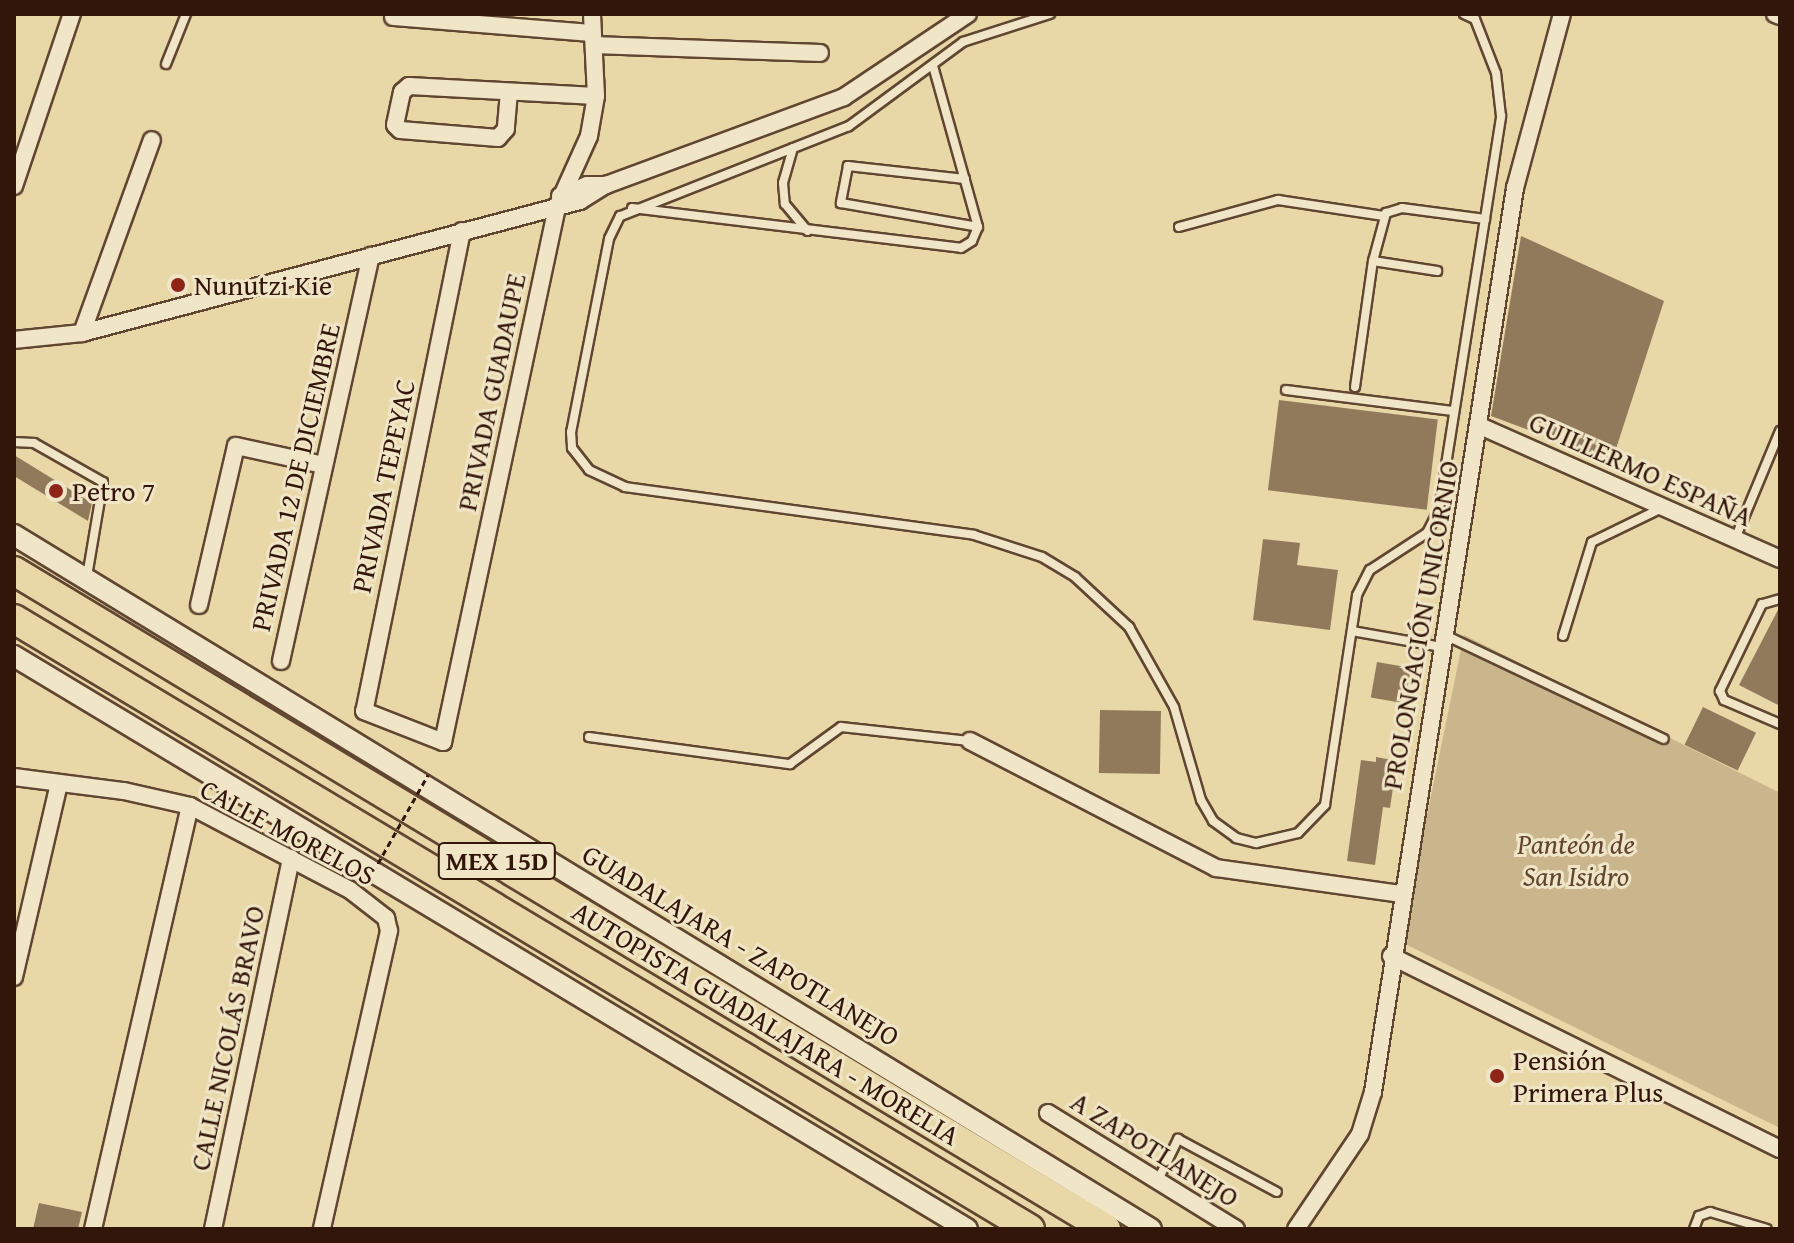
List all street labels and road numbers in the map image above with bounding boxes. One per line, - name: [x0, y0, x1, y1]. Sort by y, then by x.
- street label: PRIVADA GUADAUPE: [449, 270, 533, 514]
- street label: PRIVADA 12 DE DICIEMBRE: [243, 320, 347, 634]
- street label: PRIVADA TEPEYAC: [344, 376, 422, 596]
- street label: GUILLERMO ESPAÑA: [1524, 405, 1758, 533]
- street label: PROLONGACIÓN UNICORNIO: [1375, 458, 1465, 792]
- street label: CALLE MORELOS: [195, 772, 381, 892]
- street label: GUADALAJARA - ZAPOTLANEJO: [576, 837, 906, 1053]
- road number: MEX 15D: [437, 839, 557, 883]
- street label: AUTOPISTA GUADALAJARA - MORELIA: [566, 894, 966, 1152]
- street label: CALLE NICOLÁS BRAVO: [183, 903, 271, 1173]
- street label: A ZAPOTLANEJO: [1065, 1084, 1245, 1214]

